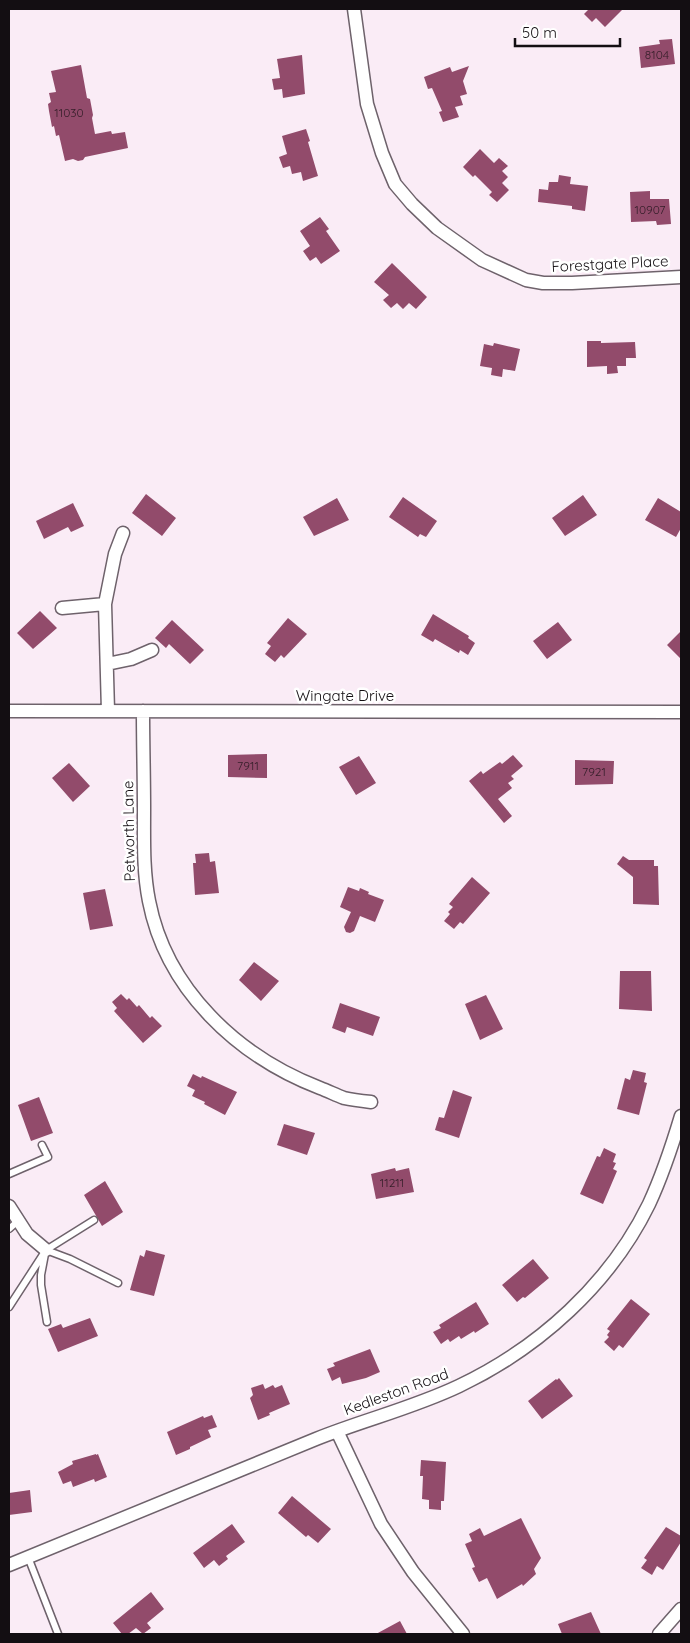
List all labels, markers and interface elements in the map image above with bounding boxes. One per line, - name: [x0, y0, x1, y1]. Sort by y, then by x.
- scale bar: [515, 15, 620, 47]
- text: 50 m: [522, 23, 557, 42]
- house number: 8104: [645, 47, 669, 62]
- house number: 11030: [54, 105, 84, 120]
- house number: 10907: [635, 202, 665, 217]
- street label: Forestgate Place: [551, 251, 669, 276]
- street label: Wingate Drive: [296, 686, 394, 705]
- house number: 7911: [237, 758, 259, 773]
- house number: 7921: [582, 764, 606, 779]
- street label: Petworth Lane: [118, 780, 139, 882]
- house number: 11211: [380, 1175, 404, 1190]
- street label: Kedleston Road: [341, 1364, 451, 1419]

